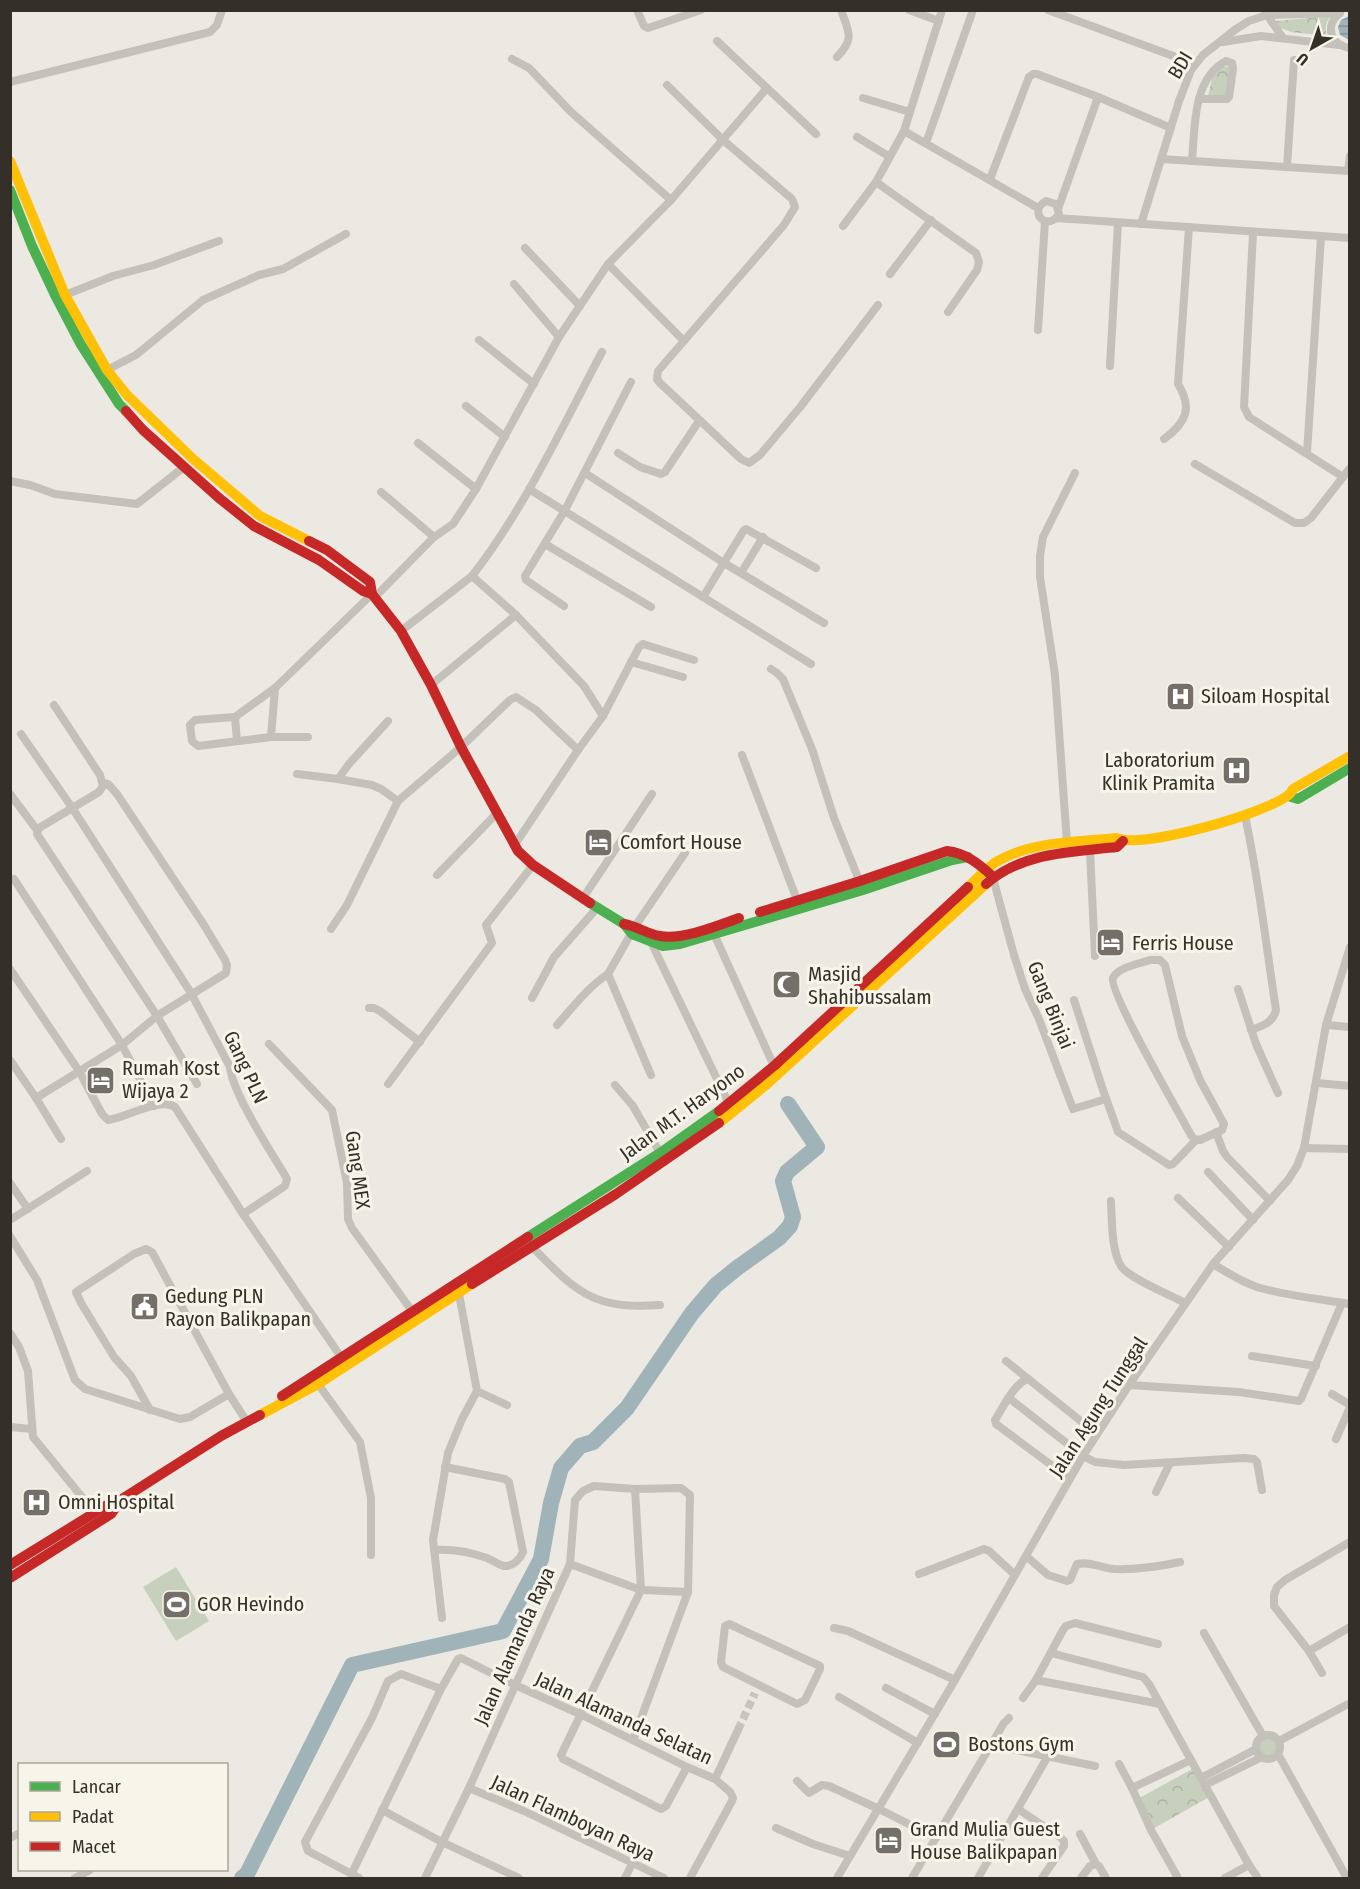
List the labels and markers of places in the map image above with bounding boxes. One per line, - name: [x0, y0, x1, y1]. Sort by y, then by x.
- hospital icon: Siloam Hospital: [1164, 680, 1196, 712]
- place label: Siloam Hospital: [1201, 684, 1330, 708]
- place label: Laboratorium Klinik Pramita: [1102, 748, 1215, 795]
- hospital icon: Laboratorium Klinik Pramita: [1220, 755, 1252, 787]
- hotel icon: Comfort House: [583, 826, 615, 858]
- place label: Comfort House: [620, 830, 742, 854]
- hotel icon: Ferris House: [1095, 927, 1127, 959]
- place label: Ferris House: [1132, 931, 1234, 955]
- place label: Masjid Shahibussalam: [808, 962, 932, 1009]
- mosque icon: Masjid Shahibussalam: [771, 969, 803, 1001]
- place label: Rumah Kost Wijaya 2: [122, 1056, 220, 1103]
- hotel icon: Rumah Kost Wijaya 2: [85, 1064, 117, 1096]
- place label: Gedung PLN Rayon Balikpapan: [165, 1284, 311, 1331]
- public building icon: Gedung PLN Rayon Balikpapan: [128, 1291, 160, 1323]
- hospital icon: Omni Hospital: [21, 1486, 53, 1518]
- place label: Omni Hospital: [58, 1490, 174, 1514]
- sports icon: GOR Hevindo: [160, 1588, 192, 1620]
- place label: GOR Hevindo: [197, 1592, 304, 1616]
- sports icon: Bostons Gym: [931, 1728, 963, 1760]
- place label: Bostons Gym: [968, 1732, 1074, 1756]
- place label: Grand Mulia Guest House Balikpapan: [910, 1817, 1060, 1864]
- hotel icon: Grand Mulia Guest House Balikpapan: [873, 1825, 905, 1857]

